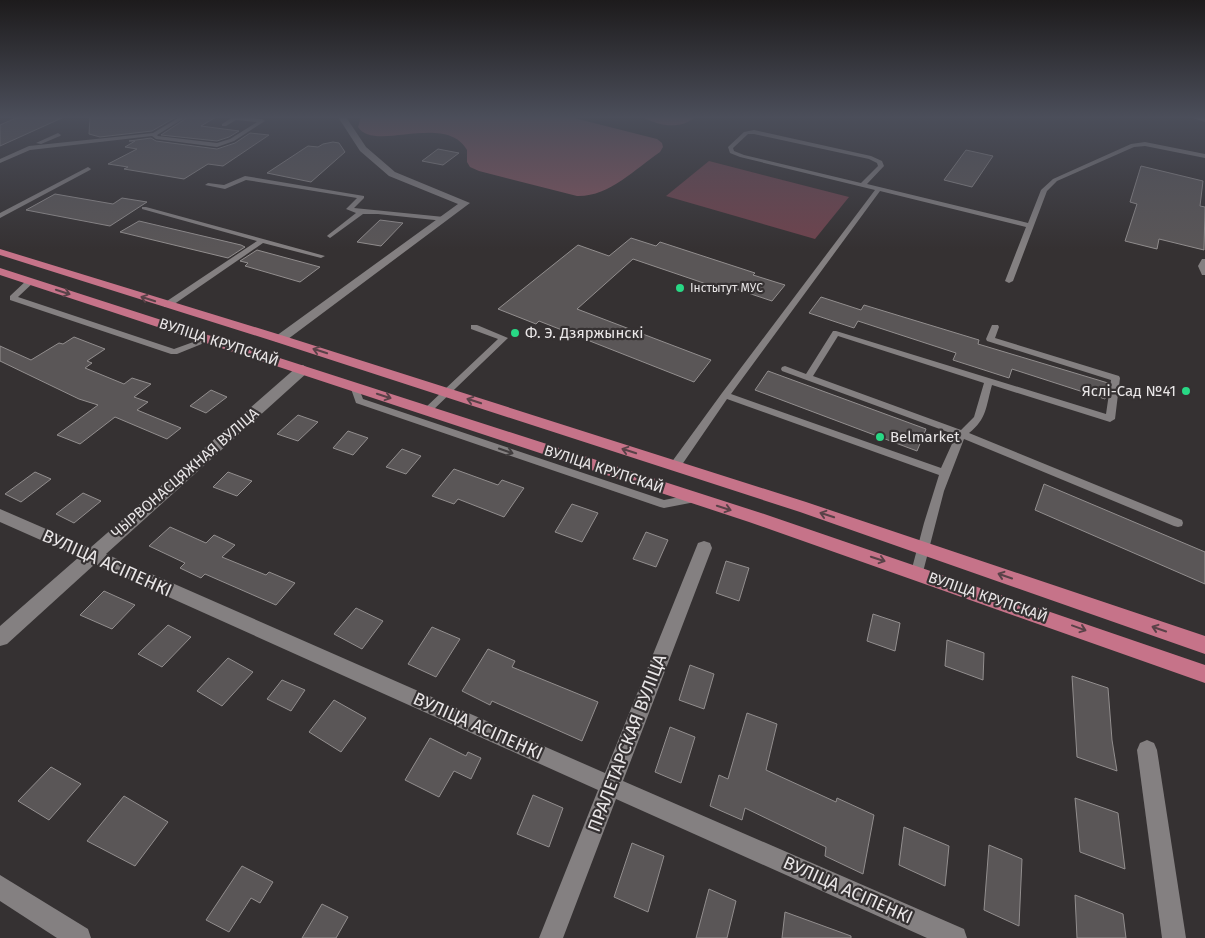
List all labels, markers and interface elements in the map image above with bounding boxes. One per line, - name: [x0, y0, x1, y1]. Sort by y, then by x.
- place label: Інстытут МУС: [690, 281, 763, 295]
- marker: Інстытут МУС: [674, 282, 686, 294]
- one-way arrow: [55, 287, 71, 297]
- one-way arrow: [140, 293, 156, 303]
- street label: ВУЛІЦА КРУПСКАЙ: [157, 314, 281, 370]
- place label: Ф. Э. Дзяржынскі: [525, 324, 643, 342]
- marker: Ф. Э. Дзяржынскі: [509, 327, 521, 339]
- one-way arrow: [312, 346, 328, 356]
- place label: Яслі-Сад №41: [1082, 382, 1176, 400]
- marker: Яслі-Сад №41: [1180, 385, 1192, 397]
- one-way arrow: [376, 392, 391, 401]
- one-way arrow: [467, 396, 483, 405]
- street label: ЧЫРВОНАСЦЯЖНАЯ ВУЛІЦА: [108, 404, 263, 542]
- place label: Belmarket: [890, 428, 960, 446]
- marker: Belmarket: [874, 431, 886, 443]
- street label: ВУЛІЦА КРУПСКАЙ: [542, 441, 666, 497]
- one-way arrow: [622, 446, 637, 455]
- one-way arrow: [497, 447, 513, 456]
- one-way arrow: [715, 503, 731, 513]
- one-way arrow: [819, 510, 835, 519]
- street label: ВУЛІЦА АСІПЕНКІ: [39, 525, 175, 601]
- one-way arrow: [870, 555, 885, 564]
- street label: ВУЛІЦА КРУПСКАЙ: [926, 568, 1050, 626]
- one-way arrow: [998, 570, 1014, 580]
- one-way arrow: [1071, 624, 1086, 633]
- one-way arrow: [1152, 624, 1167, 633]
- street label: ПРАЛЕТАРСКАЯ ВУЛІЦА: [583, 650, 671, 835]
- street label: ВУЛІЦА АСІПЕНКІ: [410, 688, 546, 764]
- street label: ВУЛІЦА АСІПЕНКІ: [780, 852, 916, 928]

